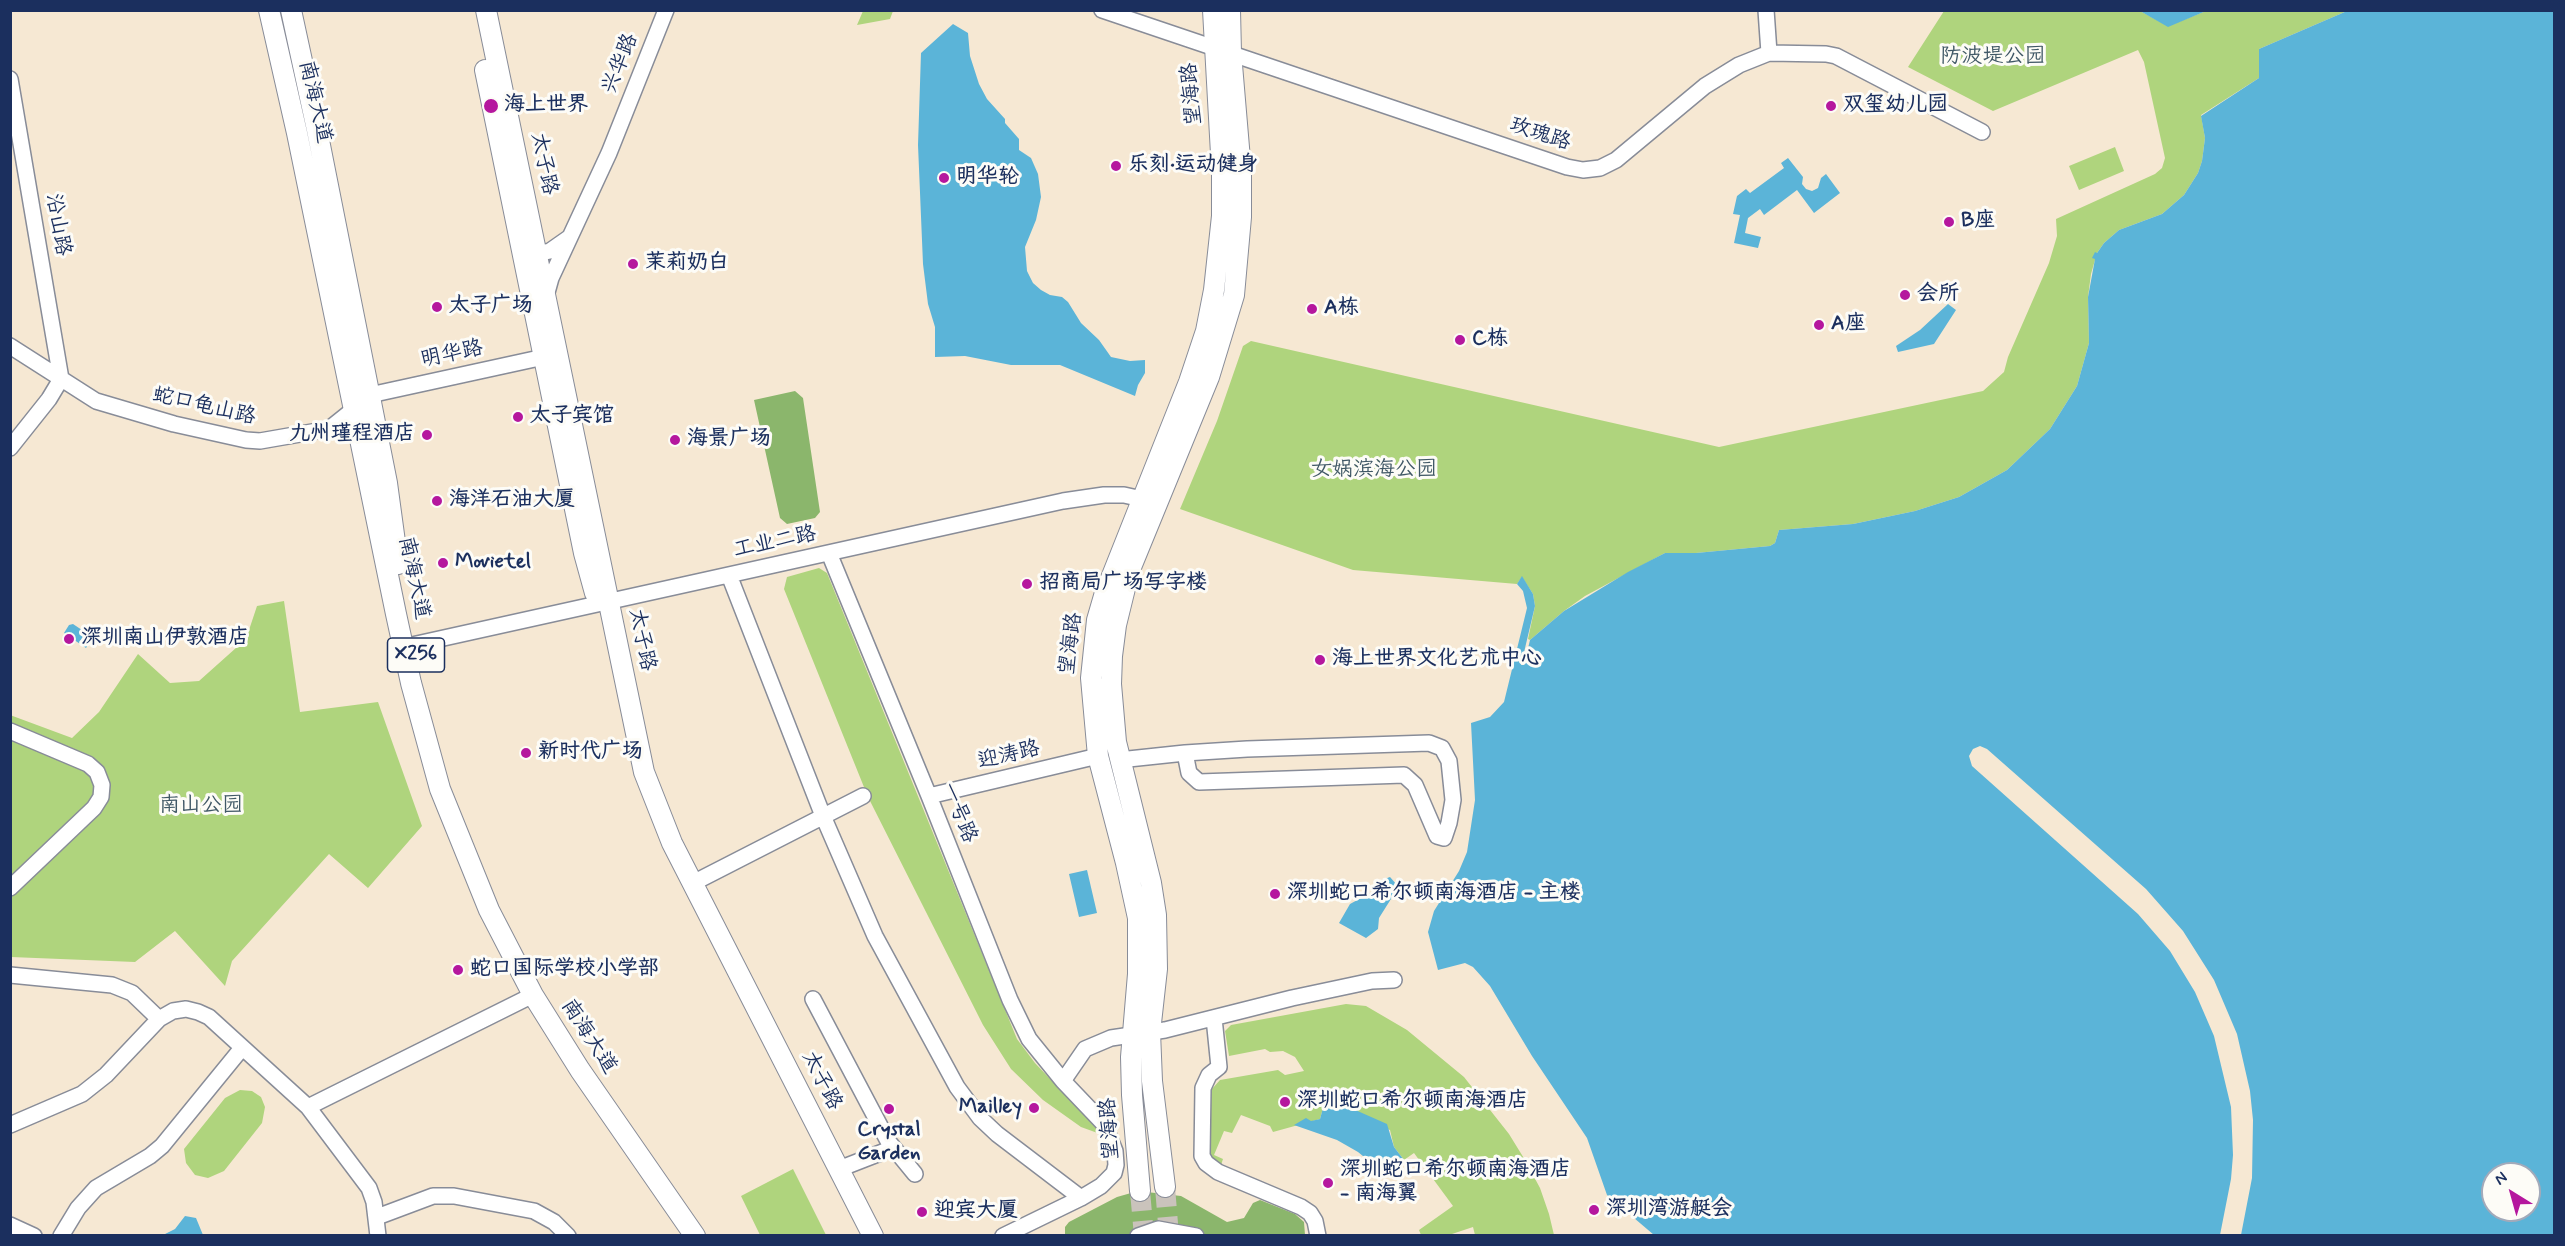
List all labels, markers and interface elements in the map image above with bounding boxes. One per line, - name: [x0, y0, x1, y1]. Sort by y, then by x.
- street label: 兴华路: [598, 30, 644, 98]
- park label: 防波堤公园: [1941, 45, 2045, 71]
- street label: 南海大道: [292, 58, 336, 146]
- street label: 望海路: [1178, 62, 1208, 126]
- place label: 海上世界: [504, 93, 588, 119]
- place label: 双玺幼儿园: [1843, 93, 1948, 119]
- marker: 海上世界: [482, 97, 500, 115]
- marker: 双玺幼儿园: [1824, 99, 1838, 113]
- street label: 玫瑰路: [1506, 113, 1574, 157]
- street label: 太子路: [524, 131, 562, 197]
- place label: 乐刻·运动健身: [1128, 153, 1259, 179]
- marker: 乐刻·运动健身: [1109, 159, 1123, 173]
- place label: 明华轮: [956, 165, 1019, 191]
- marker: 明华轮: [937, 171, 951, 185]
- street label: 沿山路: [39, 192, 75, 258]
- place label: B座: [1961, 209, 1995, 235]
- marker: B座: [1942, 215, 1956, 229]
- place label: 茉莉奶白: [645, 251, 729, 277]
- marker: 茉莉奶白: [626, 257, 640, 271]
- place label: 会所: [1917, 282, 1959, 308]
- marker: 会所: [1898, 288, 1912, 302]
- place label: 太子广场: [449, 294, 533, 320]
- place label: A栋: [1324, 296, 1359, 322]
- marker: 太子广场: [430, 300, 444, 314]
- marker: A栋: [1305, 302, 1319, 316]
- place label: A座: [1831, 312, 1866, 338]
- marker: A座: [1812, 318, 1826, 332]
- place label: C栋: [1472, 327, 1508, 353]
- marker: C栋: [1453, 333, 1467, 347]
- street label: 明华路: [419, 336, 485, 374]
- street label: 蛇口龟山路: [150, 383, 258, 431]
- place label: 太子宾馆: [530, 404, 614, 430]
- marker: 太子宾馆: [511, 410, 525, 424]
- place label: 九州瑾程酒店: [289, 422, 415, 448]
- place label: 海景广场: [687, 427, 771, 453]
- marker: 九州瑾程酒店: [420, 428, 434, 442]
- marker: 海景广场: [668, 433, 682, 447]
- park label: 女娲滨海公园: [1311, 458, 1437, 484]
- place label: 海洋石油大厦: [449, 488, 575, 514]
- marker: 海洋石油大厦: [430, 494, 444, 508]
- street label: 工业二路: [731, 522, 819, 564]
- street label: 南海大道: [392, 534, 434, 622]
- place label: Movietel: [455, 550, 531, 576]
- marker: Movietel: [436, 556, 450, 570]
- place label: 招商局广场写字楼: [1039, 571, 1207, 597]
- marker: 招商局广场写字楼: [1020, 577, 1034, 591]
- street label: 太子路: [622, 607, 660, 673]
- street label: 望海路: [1056, 611, 1088, 677]
- place label: 深圳南山伊敦酒店: [81, 626, 249, 652]
- marker: 深圳南山伊敦酒店: [62, 632, 76, 646]
- road number: X256: [388, 638, 444, 672]
- place label: 海上世界文化艺术中心: [1332, 647, 1542, 673]
- marker: 海上世界文化艺术中心: [1313, 653, 1327, 667]
- street label: 迎涛路: [975, 737, 1043, 775]
- place label: 新时代广场: [538, 740, 643, 766]
- marker: 新时代广场: [519, 746, 533, 760]
- street label: 一号路: [935, 779, 981, 847]
- park label: 南山公园: [159, 794, 243, 820]
- place label: 深圳蛇口希尔顿南海酒店 - 主楼: [1287, 881, 1581, 907]
- marker: 深圳蛇口希尔顿南海酒店 - 主楼: [1268, 887, 1282, 901]
- place label: 蛇口国际学校小学部: [470, 957, 659, 983]
- marker: 蛇口国际学校小学部: [451, 963, 465, 977]
- street label: 南海大道: [555, 995, 621, 1079]
- street label: 太子路: [795, 1047, 847, 1115]
- place label: 深圳蛇口希尔顿南海酒店: [1297, 1089, 1528, 1115]
- place label: Mailley: [959, 1095, 1022, 1121]
- marker: 深圳蛇口希尔顿南海酒店: [1278, 1095, 1292, 1109]
- street label: 望海路: [1096, 1097, 1126, 1161]
- marker: Mailley: [1027, 1101, 1041, 1115]
- marker: Crystal Garden: [882, 1102, 896, 1116]
- place label: Crystal Garden: [857, 1118, 921, 1168]
- place label: 深圳蛇口希尔顿南海酒店 - 南海翼: [1340, 1158, 1571, 1208]
- north arrow: [2481, 1162, 2541, 1222]
- text: N: [2490, 1167, 2512, 1190]
- marker: 深圳蛇口希尔顿南海酒店 - 南海翼: [1321, 1176, 1335, 1190]
- place label: 深圳湾游艇会: [1606, 1197, 1732, 1223]
- place label: 迎宾大厦: [934, 1199, 1018, 1225]
- marker: 深圳湾游艇会: [1587, 1203, 1601, 1217]
- marker: 迎宾大厦: [915, 1205, 929, 1219]

